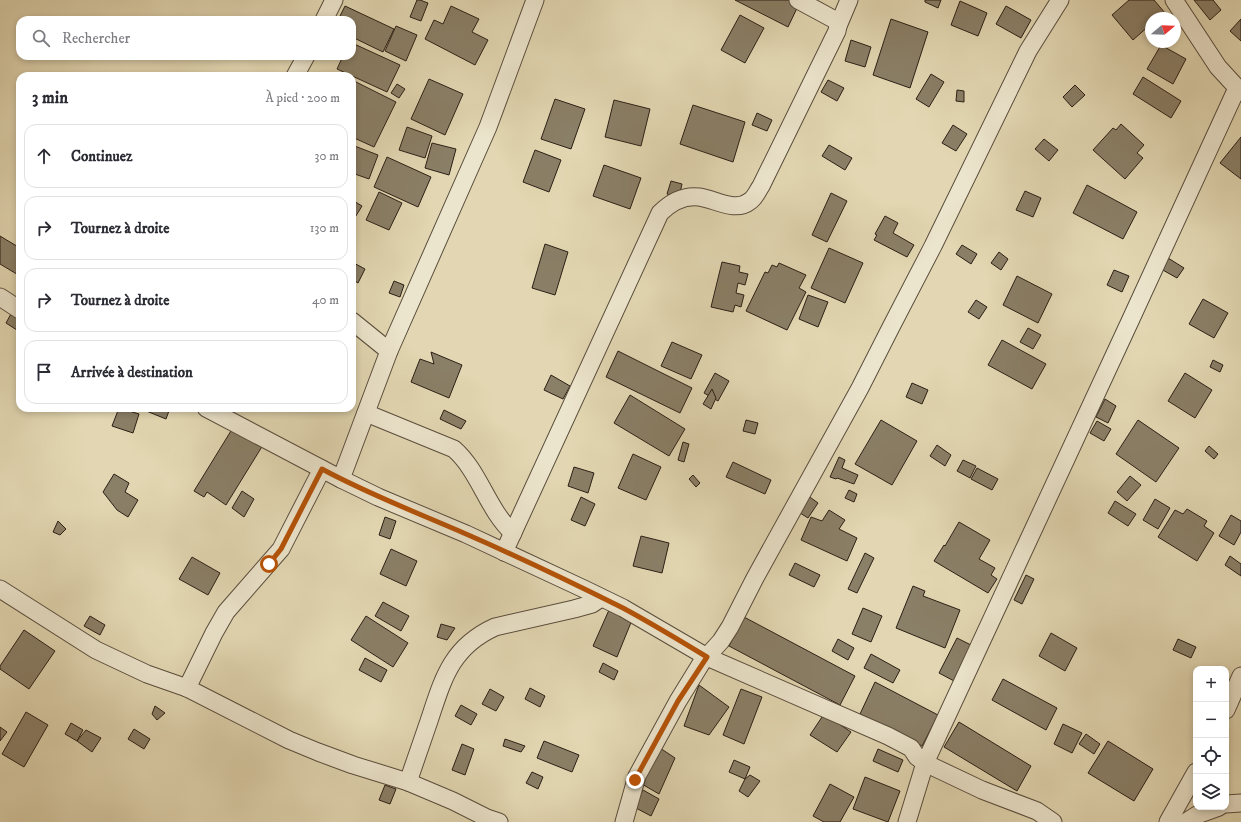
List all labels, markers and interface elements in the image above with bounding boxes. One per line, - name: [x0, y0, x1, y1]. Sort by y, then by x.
- north arrow: [1145, 12, 1181, 48]
- search box: [16, 16, 356, 60]
- icon: search: [30, 27, 52, 49]
- text: Rechercher: [62, 29, 130, 48]
- text: 3 min: [32, 87, 68, 109]
- text: À pied · 200 m: [266, 90, 340, 106]
- icon: ahead: [33, 145, 55, 167]
- text: Continuez: [71, 147, 132, 166]
- text: 30 m: [315, 148, 339, 164]
- icon: right: [33, 217, 55, 239]
- text: Tournez à droite: [71, 219, 169, 238]
- text: 130 m: [310, 220, 339, 236]
- icon: right: [33, 289, 55, 311]
- text: Tournez à droite: [71, 291, 169, 310]
- text: 40 m: [312, 292, 339, 308]
- icon: arrive: [33, 361, 55, 383]
- text: Arrivée à destination: [71, 363, 193, 382]
- route start: [260, 555, 278, 573]
- map controls: [1193, 666, 1229, 810]
- button: +: [1193, 666, 1229, 702]
- button: −: [1193, 702, 1229, 738]
- button: locate: [1193, 738, 1229, 774]
- route end: [626, 771, 644, 789]
- button: layers: [1193, 774, 1229, 810]

